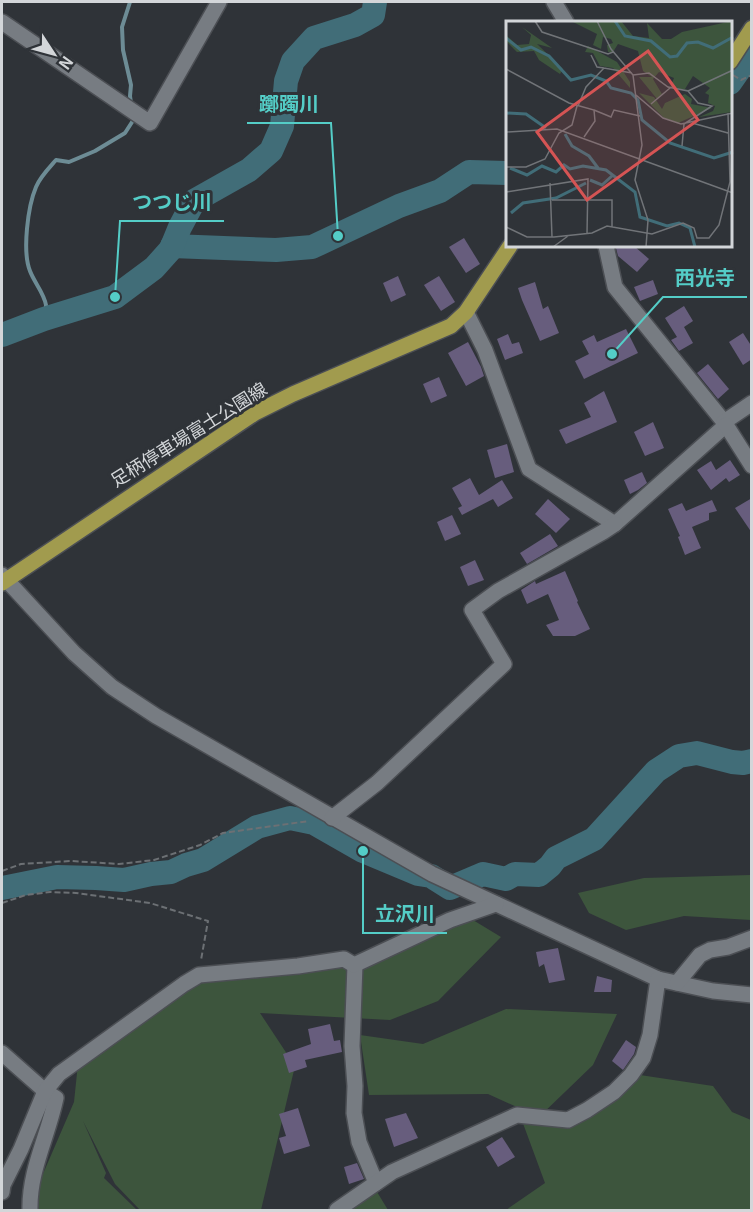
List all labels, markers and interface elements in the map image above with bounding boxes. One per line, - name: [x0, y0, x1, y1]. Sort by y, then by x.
- inset map: [506, 21, 732, 248]
- north arrow: [24, 24, 84, 84]
- text: N: [54, 52, 80, 75]
- callout: 躑躅川: [247, 85, 331, 123]
- text: 躑躅川: [259, 88, 319, 117]
- callout: つつじ川: [120, 183, 224, 221]
- text: つつじ川: [132, 186, 212, 215]
- callout: 西光寺: [663, 259, 747, 297]
- text: 西光寺: [675, 262, 735, 291]
- street label: 足柄停車場富士公園線: [105, 375, 271, 492]
- callout: 立沢川: [363, 895, 447, 933]
- text: 立沢川: [375, 898, 435, 927]

